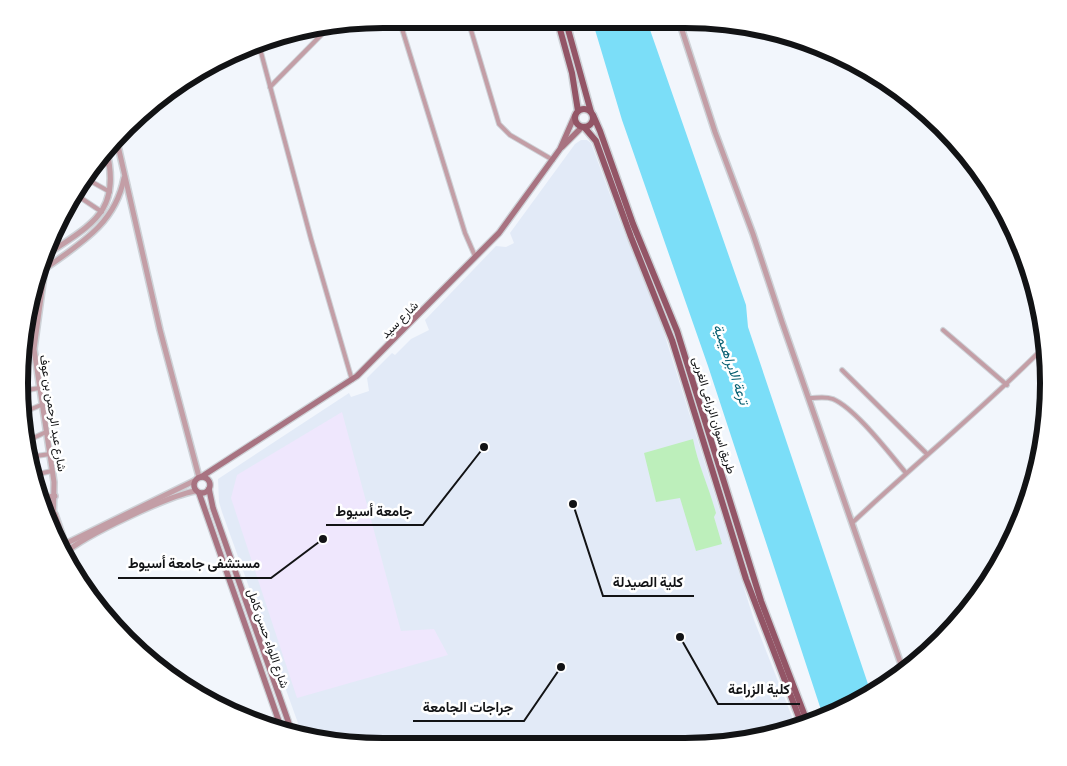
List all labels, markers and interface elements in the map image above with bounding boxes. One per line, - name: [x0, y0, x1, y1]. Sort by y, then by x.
- street label: شارع سيد: [378, 298, 423, 343]
- water label: ترعة الابراهيمية: [709, 321, 754, 408]
- street label: شارع عبد الرحمن بن عوف: [35, 354, 70, 473]
- street label: طريق اسوان الزراعى الغربى: [689, 355, 740, 476]
- callout: جامعة أسيوط: [326, 496, 423, 525]
- text: جامعة أسيوط: [336, 502, 413, 520]
- callout: مستشفی جامعة أسيوط: [118, 549, 271, 578]
- text: مستشفی جامعة أسيوط: [128, 554, 260, 572]
- callout: كلية الصيدلة: [603, 567, 694, 596]
- text: كلية الصيدلة: [613, 573, 683, 591]
- street label: شارع اللواء حسن كامل: [243, 587, 293, 690]
- callout: كلية الزراعة: [718, 675, 800, 704]
- text: كلية الزراعة: [728, 680, 790, 698]
- callout: جراجات الجامعة: [413, 692, 524, 721]
- text: جراجات الجامعة: [423, 698, 514, 716]

